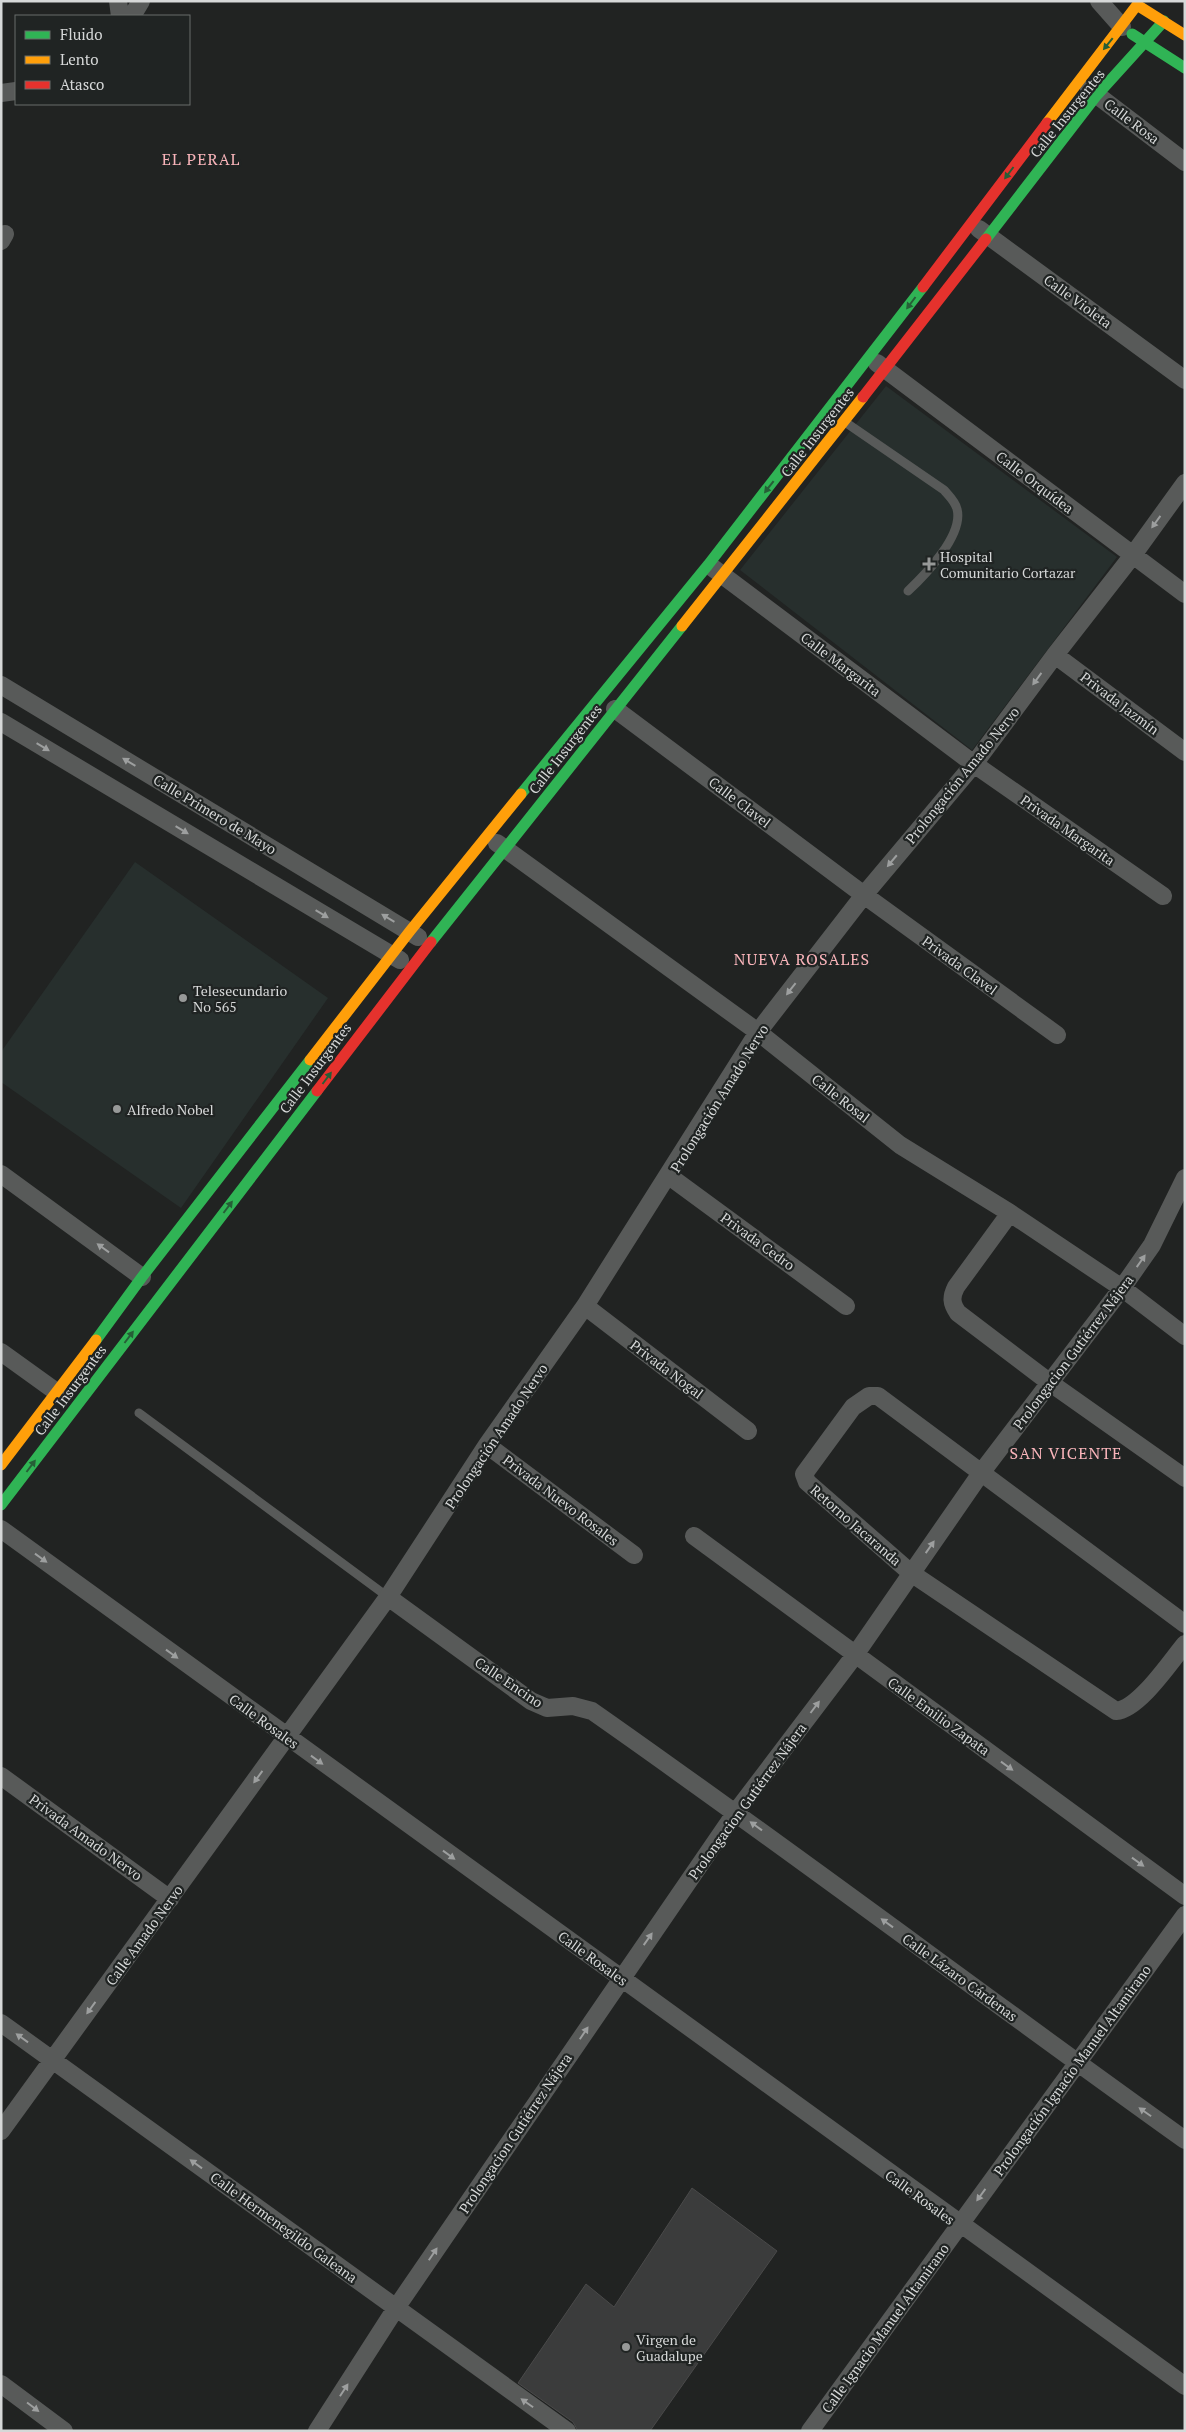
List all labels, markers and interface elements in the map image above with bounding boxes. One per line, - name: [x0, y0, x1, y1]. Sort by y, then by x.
- legend: [15, 15, 190, 105]
- text: Fluido: [60, 24, 102, 44]
- one-way arrow: [1102, 38, 1113, 51]
- text: Lento: [60, 49, 99, 69]
- street label: Calle Insurgentes: [1025, 65, 1109, 161]
- text: Atasco: [60, 74, 104, 94]
- street label: Calle Rosa: [1101, 94, 1163, 148]
- district label: EL PERAL: [162, 148, 240, 170]
- one-way arrow: [1003, 166, 1014, 179]
- street label: Calle Violeta: [1040, 270, 1116, 332]
- one-way arrow: [905, 296, 916, 309]
- street label: Calle Insurgentes: [776, 383, 858, 481]
- street label: Calle Orquídea: [992, 447, 1078, 517]
- one-way arrow: [763, 480, 774, 493]
- one-way arrow: [1151, 515, 1161, 529]
- place label: Hospital Comunitario Cortazar: [940, 547, 1076, 582]
- marker: Hospital Comunitario Cortazar: [922, 557, 936, 571]
- street label: Calle Margarita: [797, 628, 885, 700]
- street label: Privada Jazmín: [1077, 667, 1164, 739]
- one-way arrow: [1032, 672, 1042, 686]
- street label: Calle Insurgentes: [524, 700, 606, 798]
- street label: Prolongación Amado Nervo: [901, 702, 1023, 848]
- one-way arrow: [37, 742, 50, 751]
- one-way arrow: [122, 758, 135, 767]
- street label: Calle Primero de Mayo: [150, 770, 280, 858]
- street label: Calle Clavel: [705, 772, 775, 832]
- street label: Privada Margarita: [1017, 790, 1119, 870]
- one-way arrow: [176, 826, 189, 835]
- one-way arrow: [887, 855, 898, 868]
- one-way arrow: [315, 909, 328, 918]
- one-way arrow: [381, 913, 394, 922]
- street label: Privada Clavel: [919, 931, 1001, 999]
- district label: NUEVA ROSALES: [734, 948, 870, 970]
- place label: Telesecundario No 565: [193, 981, 287, 1016]
- one-way arrow: [786, 982, 797, 995]
- marker: Telesecundario No 565: [177, 992, 189, 1004]
- street label: Calle Insurgentes: [275, 1019, 355, 1117]
- street label: Prolongación Amado Nervo: [666, 1020, 773, 1176]
- street label: Calle Rosal: [808, 1069, 874, 1127]
- one-way arrow: [321, 1072, 332, 1085]
- place label: Alfredo Nobel: [127, 1100, 214, 1119]
- marker: Alfredo Nobel: [111, 1103, 123, 1115]
- one-way arrow: [223, 1201, 233, 1214]
- street label: Privada Cedro: [717, 1208, 799, 1274]
- one-way arrow: [96, 1243, 110, 1253]
- one-way arrow: [1136, 1255, 1146, 1268]
- street label: Prolongacion Gutiérrez Nájera: [1008, 1271, 1138, 1433]
- one-way arrow: [124, 1331, 135, 1344]
- street label: Privada Nogal: [627, 1335, 707, 1403]
- street label: Calle Insurgentes: [30, 1341, 110, 1439]
- street label: Prolongación Amado Nervo: [440, 1360, 552, 1512]
- district label: SAN VICENTE: [1010, 1442, 1122, 1464]
- street label: Privada Nuevo Rosales: [499, 1450, 623, 1550]
- one-way arrow: [26, 1459, 36, 1473]
- street label: Retorno Jacaranda: [807, 1480, 905, 1570]
- one-way arrow: [925, 1540, 935, 1553]
- one-way arrow: [34, 1553, 48, 1563]
- one-way arrow: [165, 1649, 179, 1659]
- street label: Calle Encino: [471, 1652, 547, 1712]
- street label: Calle Emilio Zapata: [884, 1673, 994, 1759]
- street label: Calle Rosales: [225, 1689, 303, 1753]
- one-way arrow: [810, 1700, 820, 1714]
- street label: Prolongacion Gutiérrez Nájera: [684, 1719, 810, 1883]
- one-way arrow: [310, 1755, 324, 1765]
- one-way arrow: [1000, 1761, 1014, 1771]
- one-way arrow: [253, 1770, 263, 1784]
- street label: Privada Amado Nervo: [26, 1790, 146, 1885]
- one-way arrow: [750, 1821, 763, 1832]
- one-way arrow: [442, 1850, 456, 1860]
- one-way arrow: [1131, 1857, 1145, 1867]
- street label: Calle Amado Nervo: [101, 1881, 187, 1989]
- one-way arrow: [880, 1918, 893, 1928]
- street label: Calle Rosales: [554, 1926, 632, 1990]
- street label: Calle Lázaro Cárdenas: [899, 1929, 1021, 2025]
- one-way arrow: [643, 1932, 653, 1945]
- street label: Prolongación Ignacio Manuel Altamirano: [989, 1960, 1155, 2179]
- one-way arrow: [86, 2001, 96, 2015]
- one-way arrow: [579, 2026, 588, 2040]
- one-way arrow: [15, 2033, 29, 2043]
- street label: Prolongacion Gutiérrez Nájera: [454, 2049, 576, 2217]
- one-way arrow: [1139, 2106, 1152, 2117]
- one-way arrow: [190, 2159, 203, 2169]
- street label: Calle Rosales: [881, 2165, 959, 2229]
- street label: Calle Hermenegildo Galeana: [207, 2167, 361, 2287]
- one-way arrow: [976, 2188, 986, 2202]
- street label: Calle Ignacio Manuel Altamirano: [817, 2239, 953, 2417]
- one-way arrow: [428, 2247, 438, 2261]
- place label: Virgen de Guadalupe: [636, 2330, 703, 2365]
- marker: Virgen de Guadalupe: [620, 2341, 632, 2353]
- one-way arrow: [339, 2383, 348, 2396]
- one-way arrow: [520, 2398, 534, 2408]
- one-way arrow: [26, 2402, 39, 2413]

